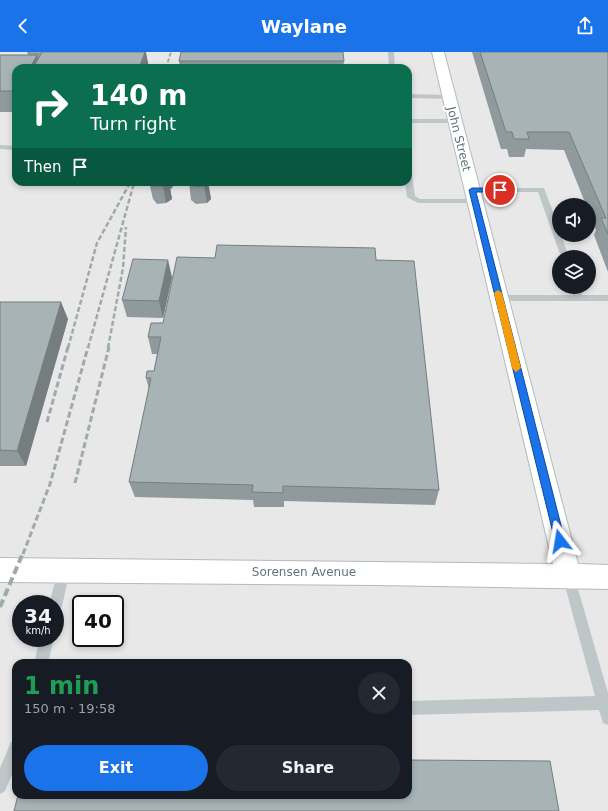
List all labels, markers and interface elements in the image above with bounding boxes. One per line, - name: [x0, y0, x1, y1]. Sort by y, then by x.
- icon: back: [12, 15, 34, 37]
- icon: share: [574, 15, 596, 37]
- text: Waylane: [261, 16, 347, 37]
- text: 140 m: [90, 79, 187, 112]
- icon: right: [24, 80, 76, 132]
- street label: John Street: [444, 104, 474, 173]
- text: Turn right: [90, 113, 176, 134]
- icon: arrive: [69, 156, 91, 178]
- text: Then: [24, 158, 61, 176]
- pin: [483, 173, 517, 207]
- icon: arrive: [489, 179, 511, 201]
- map controls: [552, 198, 596, 294]
- button: sound: [552, 198, 596, 242]
- button: layers: [552, 250, 596, 294]
- position arrow: [539, 520, 581, 562]
- street label: Sorensen Avenue: [252, 565, 356, 579]
- speed limit sign: 40: [72, 595, 124, 647]
- text: 34: [24, 604, 52, 628]
- text: km/h: [25, 625, 51, 636]
- text: 1 min: [24, 672, 99, 700]
- button: close: [358, 672, 400, 714]
- text: 150 m · 19:58: [24, 701, 115, 716]
- button: Exit: [24, 745, 208, 791]
- button: Share: [216, 745, 400, 791]

